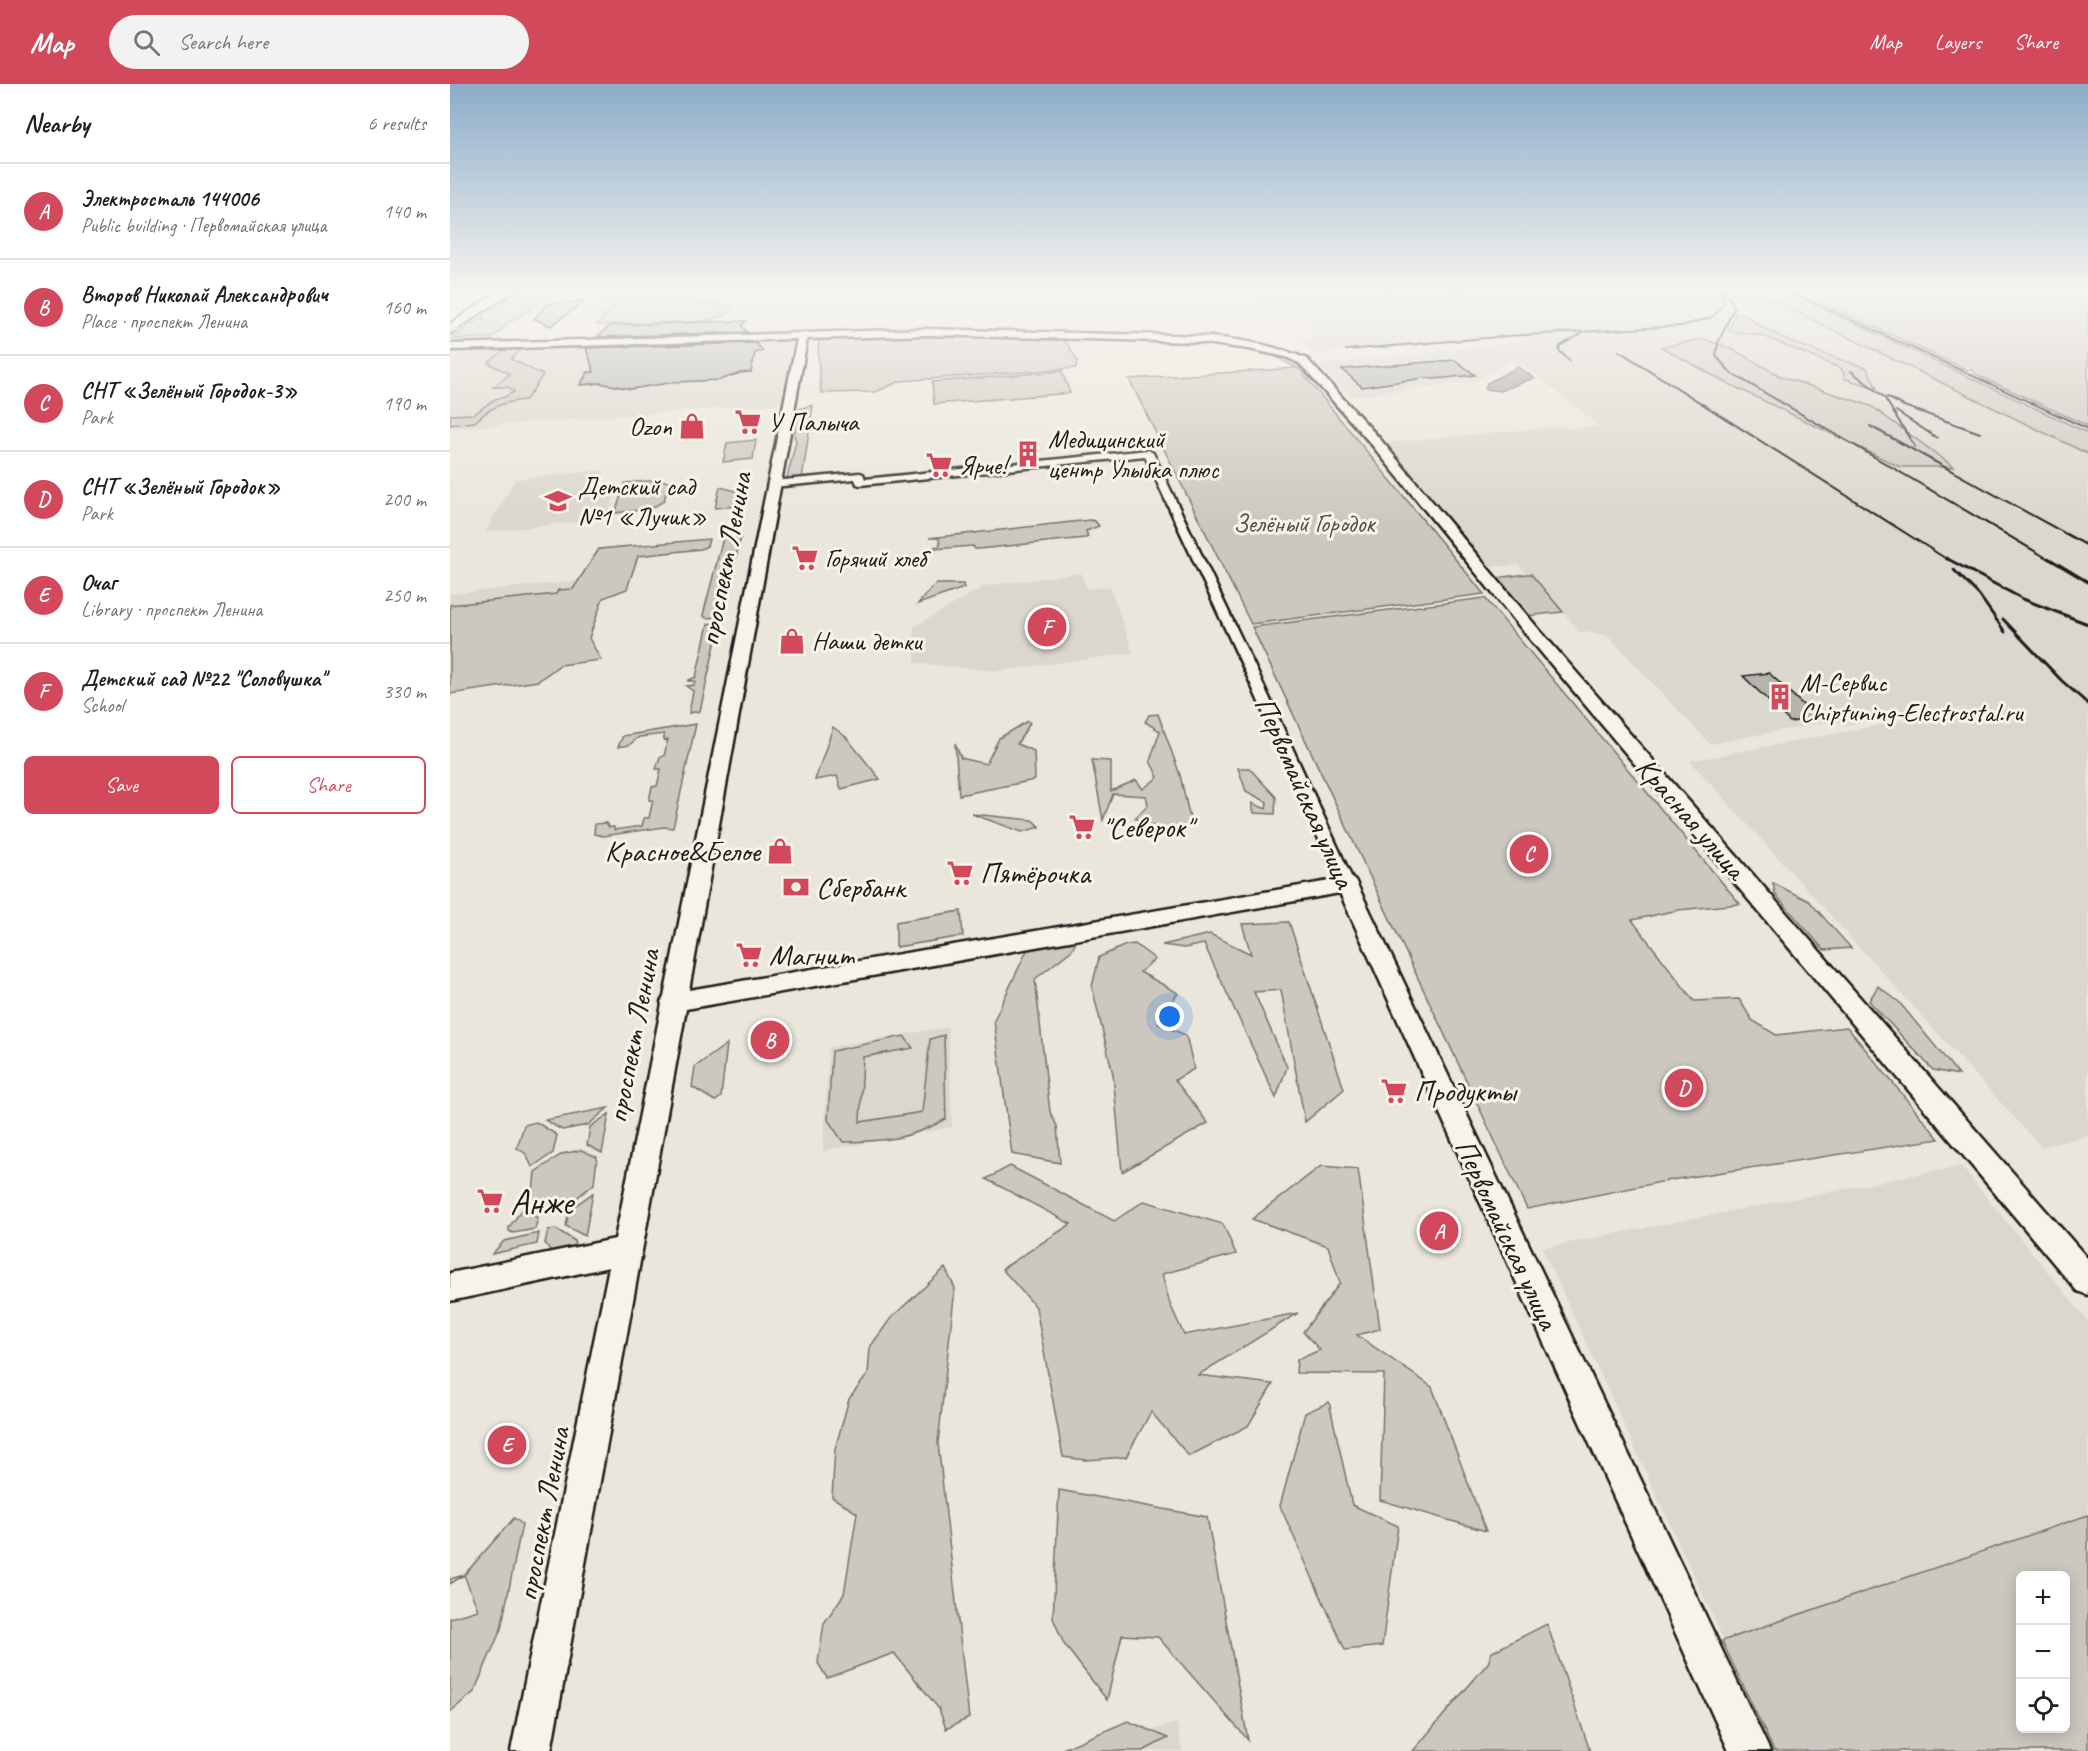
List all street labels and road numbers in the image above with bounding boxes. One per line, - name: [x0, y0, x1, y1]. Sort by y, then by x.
- street label: проспект Ленина: [690, 467, 761, 649]
- street label: Первомайская улица: [1246, 690, 1365, 895]
- street label: Красная улица: [1628, 749, 1756, 889]
- street label: проспект Ленина: [598, 944, 669, 1126]
- street label: Первомайская улица: [1446, 1133, 1569, 1337]
- street label: проспект Ленина: [508, 1422, 579, 1604]

